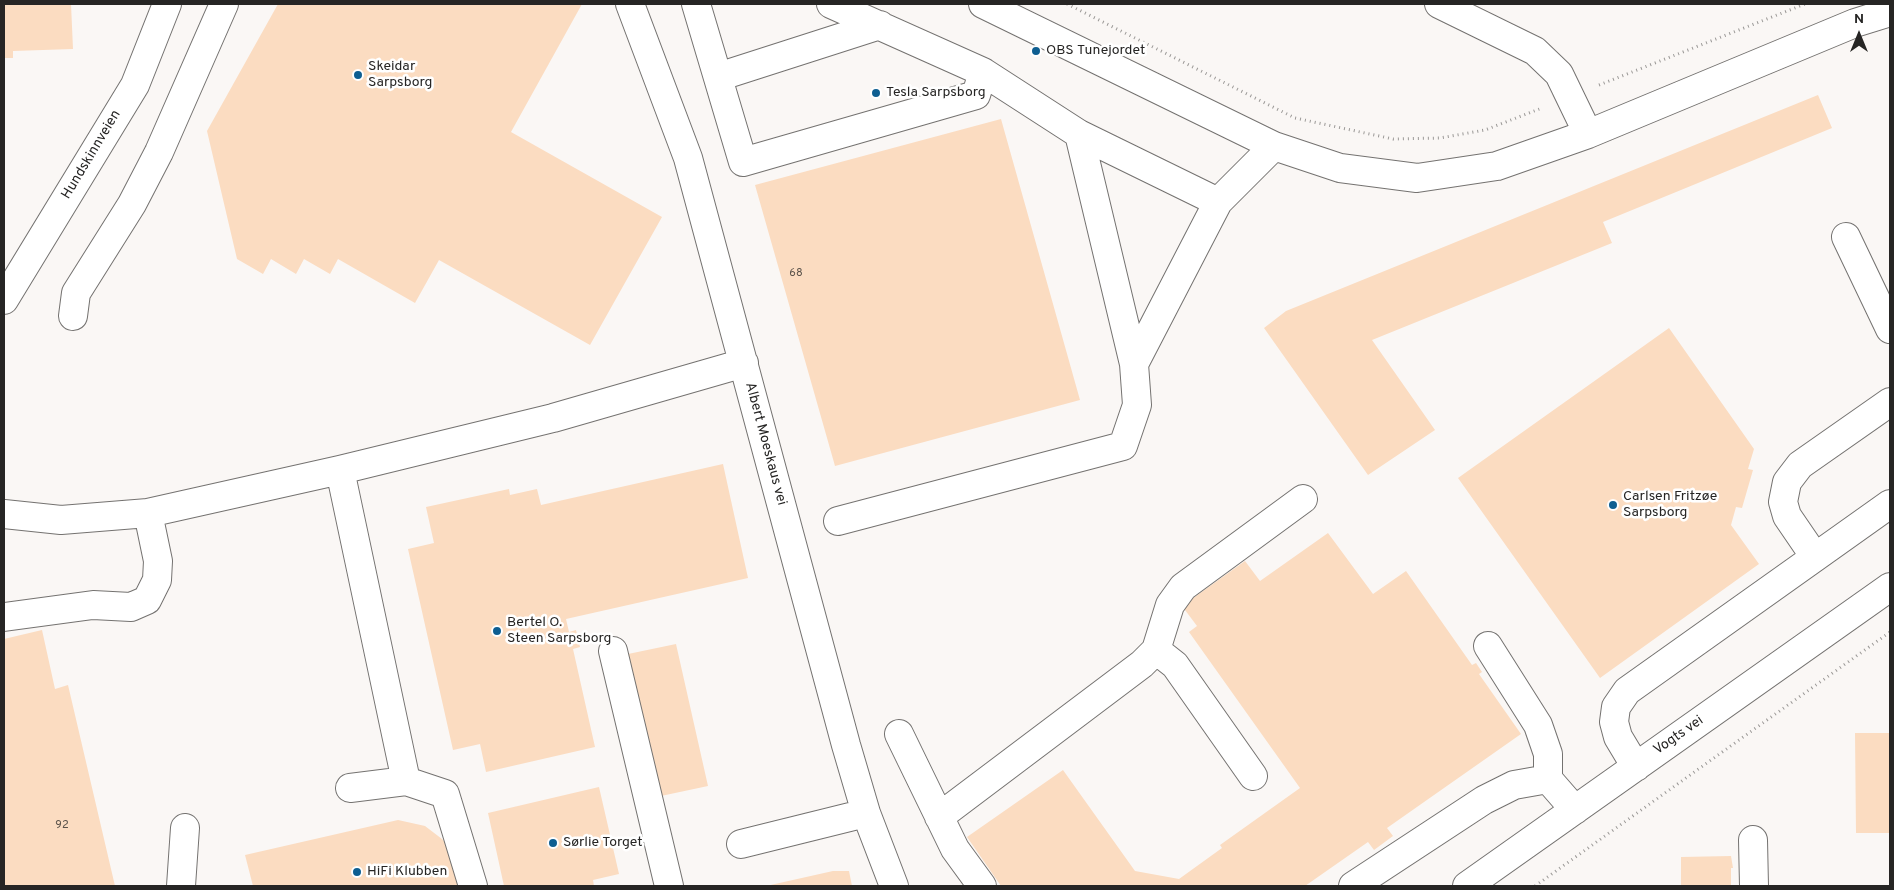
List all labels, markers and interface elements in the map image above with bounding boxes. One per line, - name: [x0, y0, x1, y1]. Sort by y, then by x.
- north arrow: [1834, 10, 1884, 60]
- text: N: [1854, 11, 1864, 28]
- place label: OBS Tunejordet: [1046, 43, 1145, 59]
- marker: OBS Tunejordet: [1030, 45, 1042, 57]
- place label: Skeidar Sarpsborg: [368, 59, 432, 92]
- marker: Skeidar Sarpsborg: [352, 69, 364, 81]
- place label: Tesla Sarpsborg: [886, 85, 986, 101]
- marker: Tesla Sarpsborg: [870, 87, 882, 99]
- street label: Hundskinnveien: [59, 107, 125, 203]
- house number: 68: [789, 267, 803, 281]
- street label: Albert Moeskaus vei: [740, 381, 790, 507]
- place label: Carlsen Fritzøe Sarpsborg: [1623, 489, 1717, 522]
- marker: Carlsen Fritzøe Sarpsborg: [1607, 499, 1619, 511]
- place label: Bertel O. Steen Sarpsborg: [507, 615, 611, 648]
- marker: Bertel O. Steen Sarpsborg: [491, 625, 503, 637]
- street label: Vogts vei: [1651, 713, 1707, 759]
- house number: 92: [55, 819, 69, 833]
- place label: Sørlie Torget: [563, 835, 643, 851]
- marker: Sørlie Torget: [547, 837, 559, 849]
- place label: HiFi Klubben: [367, 864, 447, 880]
- marker: HiFi Klubben: [351, 866, 363, 878]

